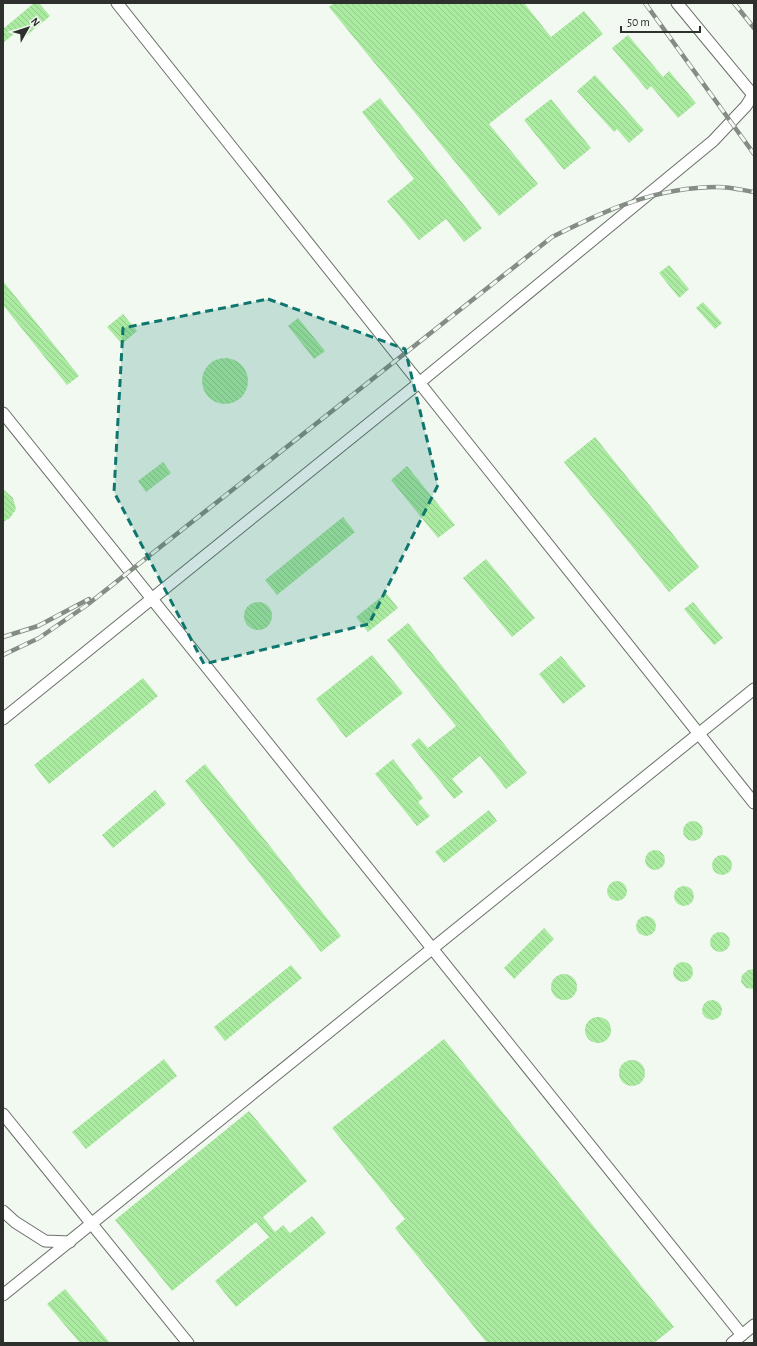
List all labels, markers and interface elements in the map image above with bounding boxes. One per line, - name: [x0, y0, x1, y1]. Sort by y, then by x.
- north arrow: [8, 8, 48, 48]
- scale bar: [621, 8, 700, 34]
- text: N: [29, 16, 42, 28]
- text: 50 m: [627, 16, 650, 28]

